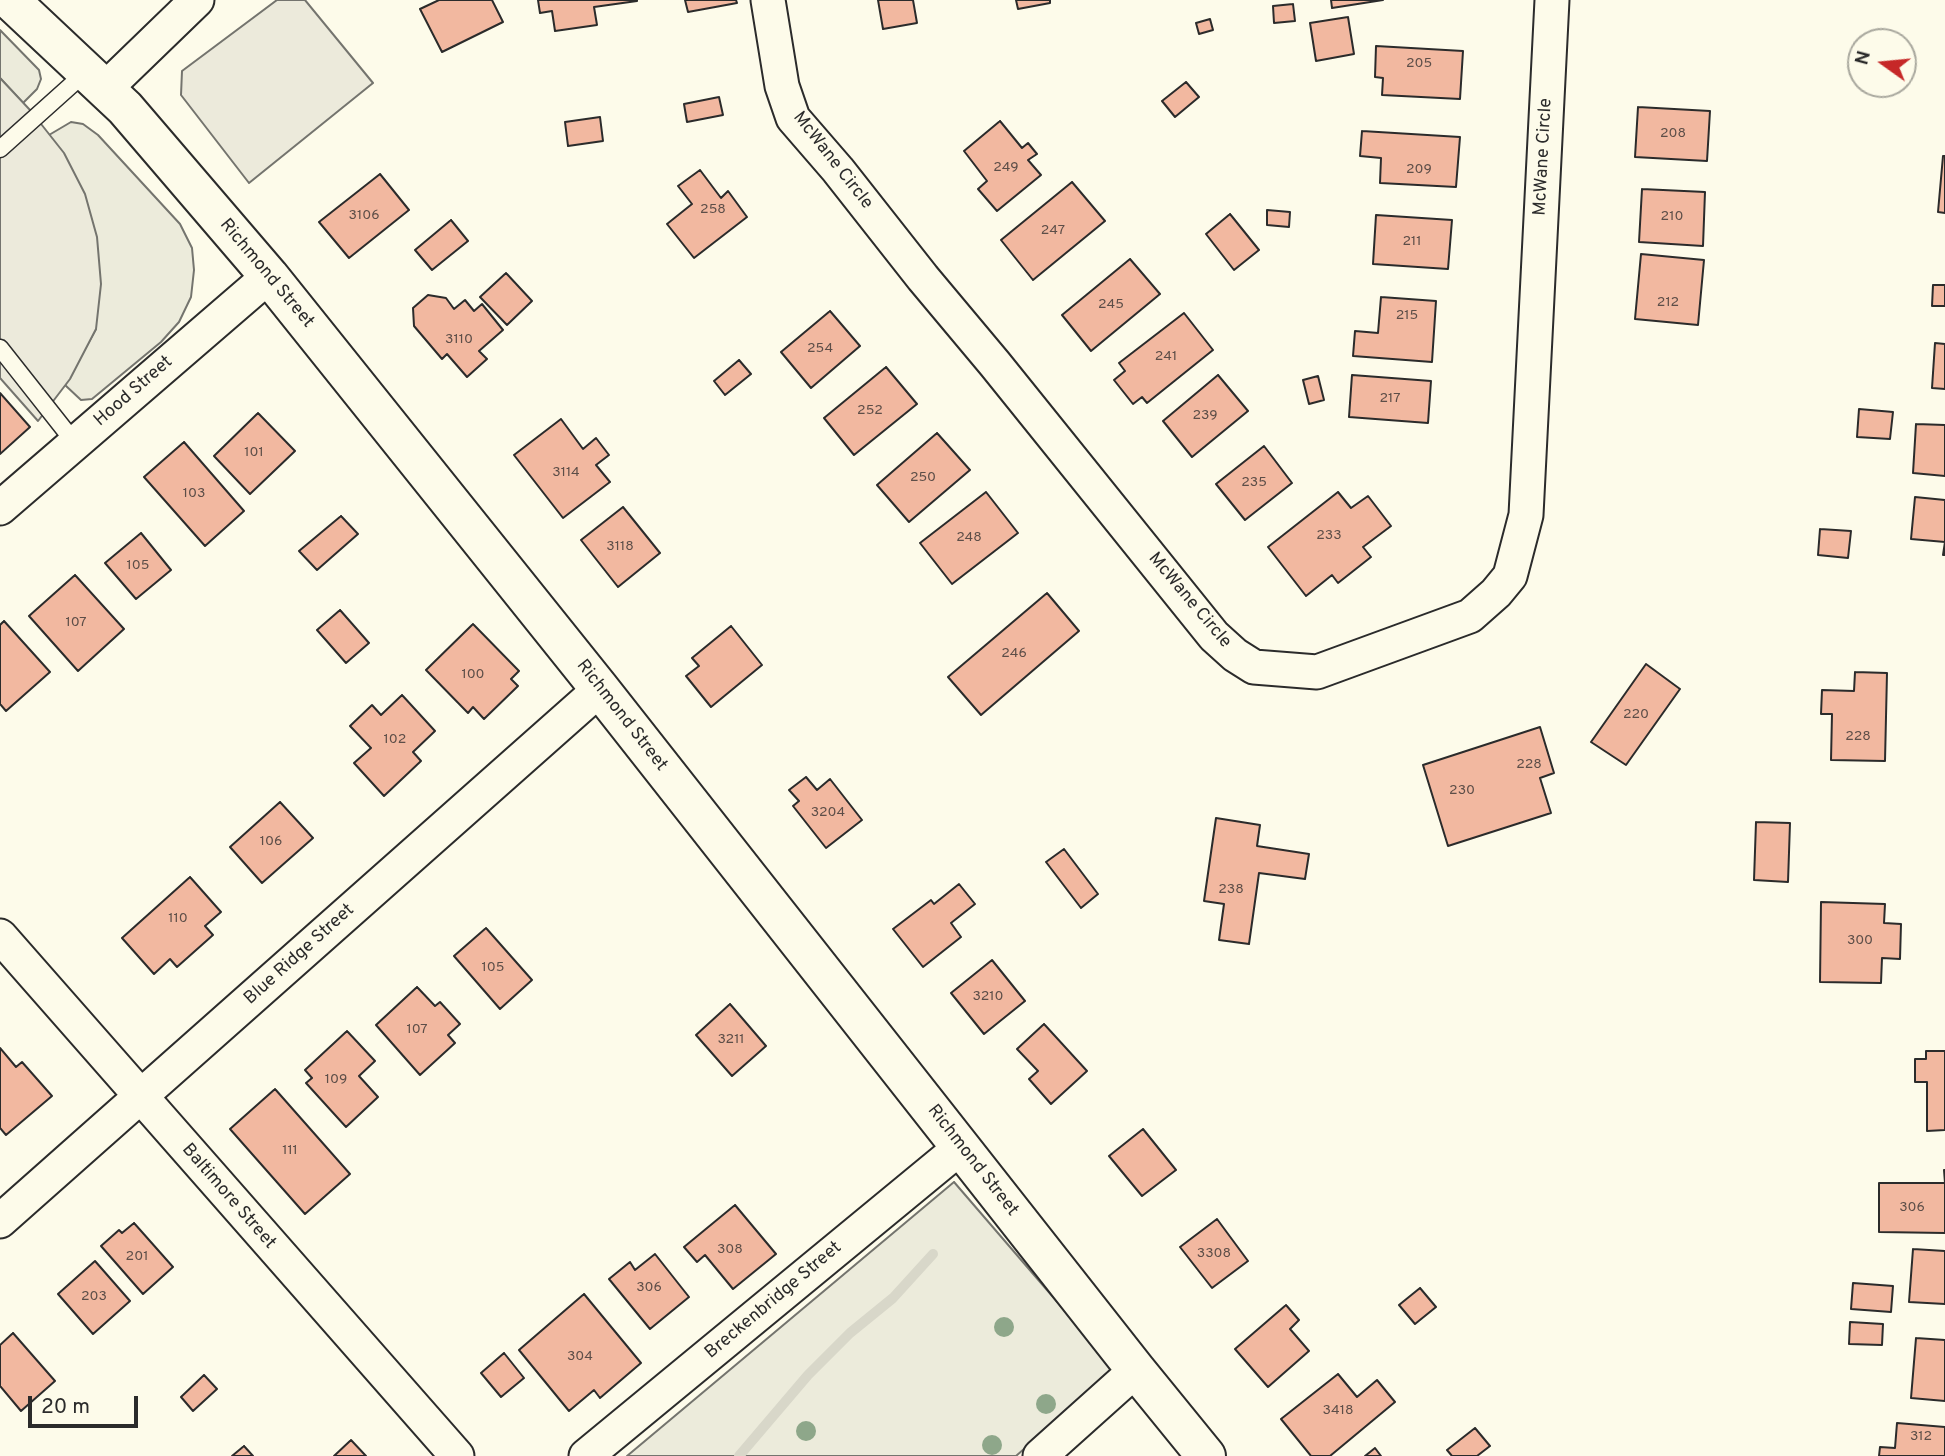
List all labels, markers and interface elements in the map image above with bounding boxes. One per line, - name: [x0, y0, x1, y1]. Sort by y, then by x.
- north arrow: [1847, 28, 1917, 98]
- text: N: [1850, 48, 1877, 68]
- house number: 205: [1406, 56, 1432, 72]
- street label: McWane Circle: [1530, 98, 1558, 216]
- street label: McWane Circle: [787, 108, 877, 214]
- house number: 208: [1660, 126, 1686, 142]
- house number: 249: [993, 160, 1019, 176]
- house number: 209: [1406, 162, 1432, 178]
- house number: 258: [700, 202, 726, 218]
- house number: 3106: [349, 208, 379, 224]
- house number: 210: [1661, 209, 1683, 225]
- street label: Richmond Street: [214, 215, 318, 333]
- house number: 247: [1041, 223, 1065, 239]
- house number: 211: [1402, 234, 1422, 250]
- house number: 212: [1657, 295, 1679, 311]
- house number: 245: [1098, 297, 1124, 313]
- house number: 215: [1396, 308, 1418, 324]
- house number: 3110: [445, 332, 473, 348]
- house number: 254: [807, 341, 833, 357]
- house number: 241: [1155, 349, 1177, 365]
- street label: Hood Street: [90, 352, 178, 432]
- house number: 217: [1379, 391, 1401, 407]
- house number: 252: [857, 403, 883, 419]
- house number: 239: [1192, 408, 1218, 424]
- house number: 101: [244, 445, 264, 461]
- house number: 3114: [552, 465, 580, 481]
- house number: 250: [910, 470, 936, 486]
- house number: 235: [1241, 475, 1267, 491]
- house number: 103: [183, 486, 205, 502]
- house number: 233: [1316, 528, 1342, 544]
- house number: 248: [956, 530, 982, 546]
- house number: 3118: [606, 539, 634, 555]
- street label: McWane Circle: [1143, 549, 1235, 653]
- house number: 105: [127, 558, 149, 574]
- house number: 107: [65, 615, 87, 631]
- house number: 246: [1001, 646, 1027, 662]
- street label: Richmond Street: [571, 656, 671, 776]
- house number: 100: [461, 667, 485, 683]
- house number: 220: [1623, 707, 1649, 723]
- house number: 228: [1845, 729, 1871, 745]
- house number: 102: [384, 732, 406, 748]
- house number: 228: [1516, 757, 1542, 773]
- house number: 230: [1449, 783, 1475, 799]
- house number: 3204: [811, 805, 845, 821]
- house number: 106: [260, 834, 282, 850]
- house number: 238: [1218, 882, 1244, 898]
- street label: Blue Ridge Street: [241, 900, 359, 1010]
- house number: 110: [168, 911, 188, 927]
- house number: 300: [1847, 933, 1873, 949]
- house number: 105: [482, 960, 504, 976]
- house number: 3210: [973, 989, 1003, 1005]
- house number: 107: [406, 1022, 428, 1038]
- house number: 3211: [717, 1032, 745, 1048]
- house number: 109: [325, 1072, 347, 1088]
- street label: Richmond Street: [922, 1101, 1022, 1221]
- street label: Baltimore Street: [176, 1140, 280, 1254]
- house number: 111: [282, 1143, 298, 1159]
- house number: 306: [1899, 1200, 1925, 1216]
- street label: Breckenbridge Street: [701, 1238, 847, 1364]
- house number: 308: [717, 1242, 743, 1258]
- house number: 3308: [1197, 1246, 1231, 1262]
- house number: 201: [126, 1249, 148, 1265]
- house number: 306: [636, 1280, 662, 1296]
- house number: 203: [81, 1289, 107, 1305]
- house number: 304: [567, 1349, 593, 1365]
- scale bar: [32, 1382, 142, 1426]
- text: 20 m: [41, 1394, 90, 1421]
- house number: 3418: [1323, 1403, 1353, 1419]
- house number: 312: [1910, 1429, 1932, 1445]

